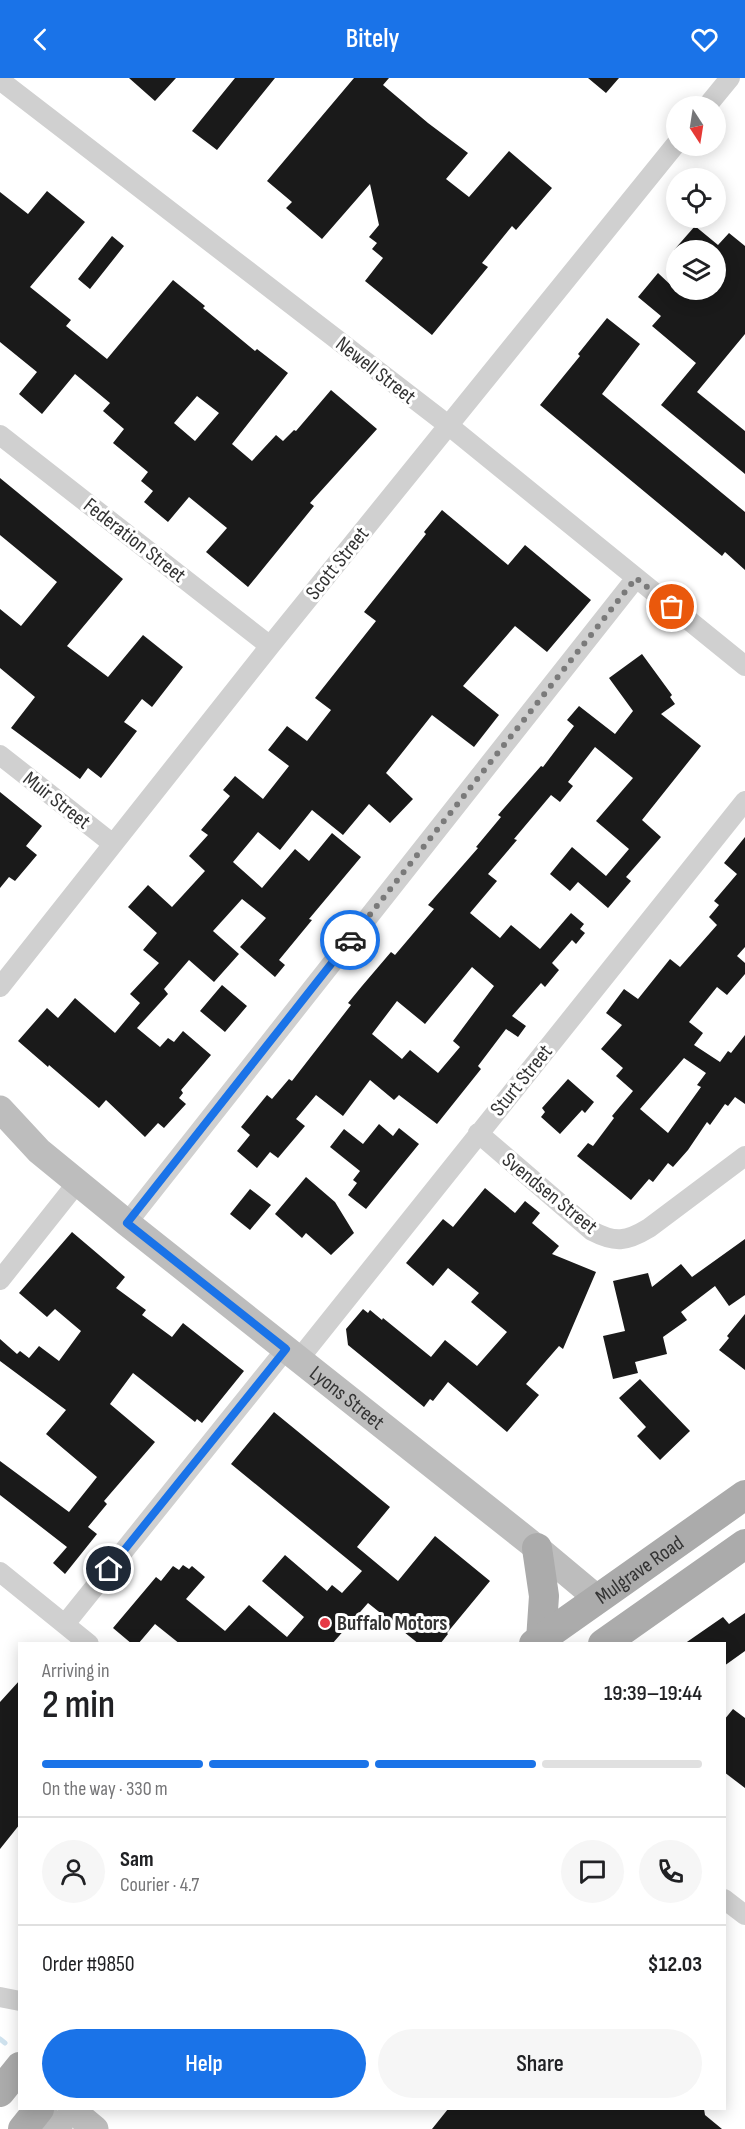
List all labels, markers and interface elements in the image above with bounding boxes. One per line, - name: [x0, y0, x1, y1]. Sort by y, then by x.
- icon: back: [24, 23, 57, 56]
- text: Bitely: [346, 23, 399, 55]
- icon: heart: [688, 23, 721, 56]
- north arrow: [666, 96, 726, 156]
- map controls: [666, 96, 726, 300]
- button: locate: [666, 168, 726, 228]
- button: layers: [666, 240, 726, 300]
- street label: Newell Street: [331, 331, 421, 409]
- street label: Federation Street: [79, 493, 191, 588]
- street label: Scott Street: [300, 522, 374, 605]
- pin: [646, 581, 697, 632]
- icon: bag: [655, 590, 688, 623]
- street label: Muir Street: [18, 766, 95, 835]
- courier: [320, 910, 380, 970]
- icon: car: [334, 924, 367, 957]
- street label: Sturt Street: [485, 1040, 558, 1121]
- street label: Svendsen Street: [497, 1147, 603, 1240]
- street label: Lyons Street: [305, 1361, 389, 1435]
- street label: Mulgrave Road: [591, 1530, 689, 1610]
- pin: [83, 1543, 134, 1594]
- icon: home: [92, 1552, 125, 1585]
- place label: Buffalo Motors: [337, 1611, 447, 1636]
- marker: Buffalo Motors: [318, 1616, 332, 1630]
- text: Arriving in: [42, 1659, 110, 1683]
- text: 19:39–19:44: [604, 1680, 702, 1707]
- text: 2 min: [42, 1682, 115, 1729]
- text: On the way · 330 m: [42, 1777, 168, 1801]
- button: person: [42, 1840, 105, 1903]
- button: chat: [561, 1840, 624, 1903]
- button: phone: [639, 1840, 702, 1903]
- text: Sam: [120, 1846, 154, 1873]
- text: Courier · 4.7: [120, 1873, 199, 1897]
- text: Order #9850: [42, 1951, 135, 1978]
- text: $12.03: [647, 1951, 702, 1978]
- button: Help: [42, 2029, 366, 2098]
- button: Share: [378, 2029, 702, 2098]

